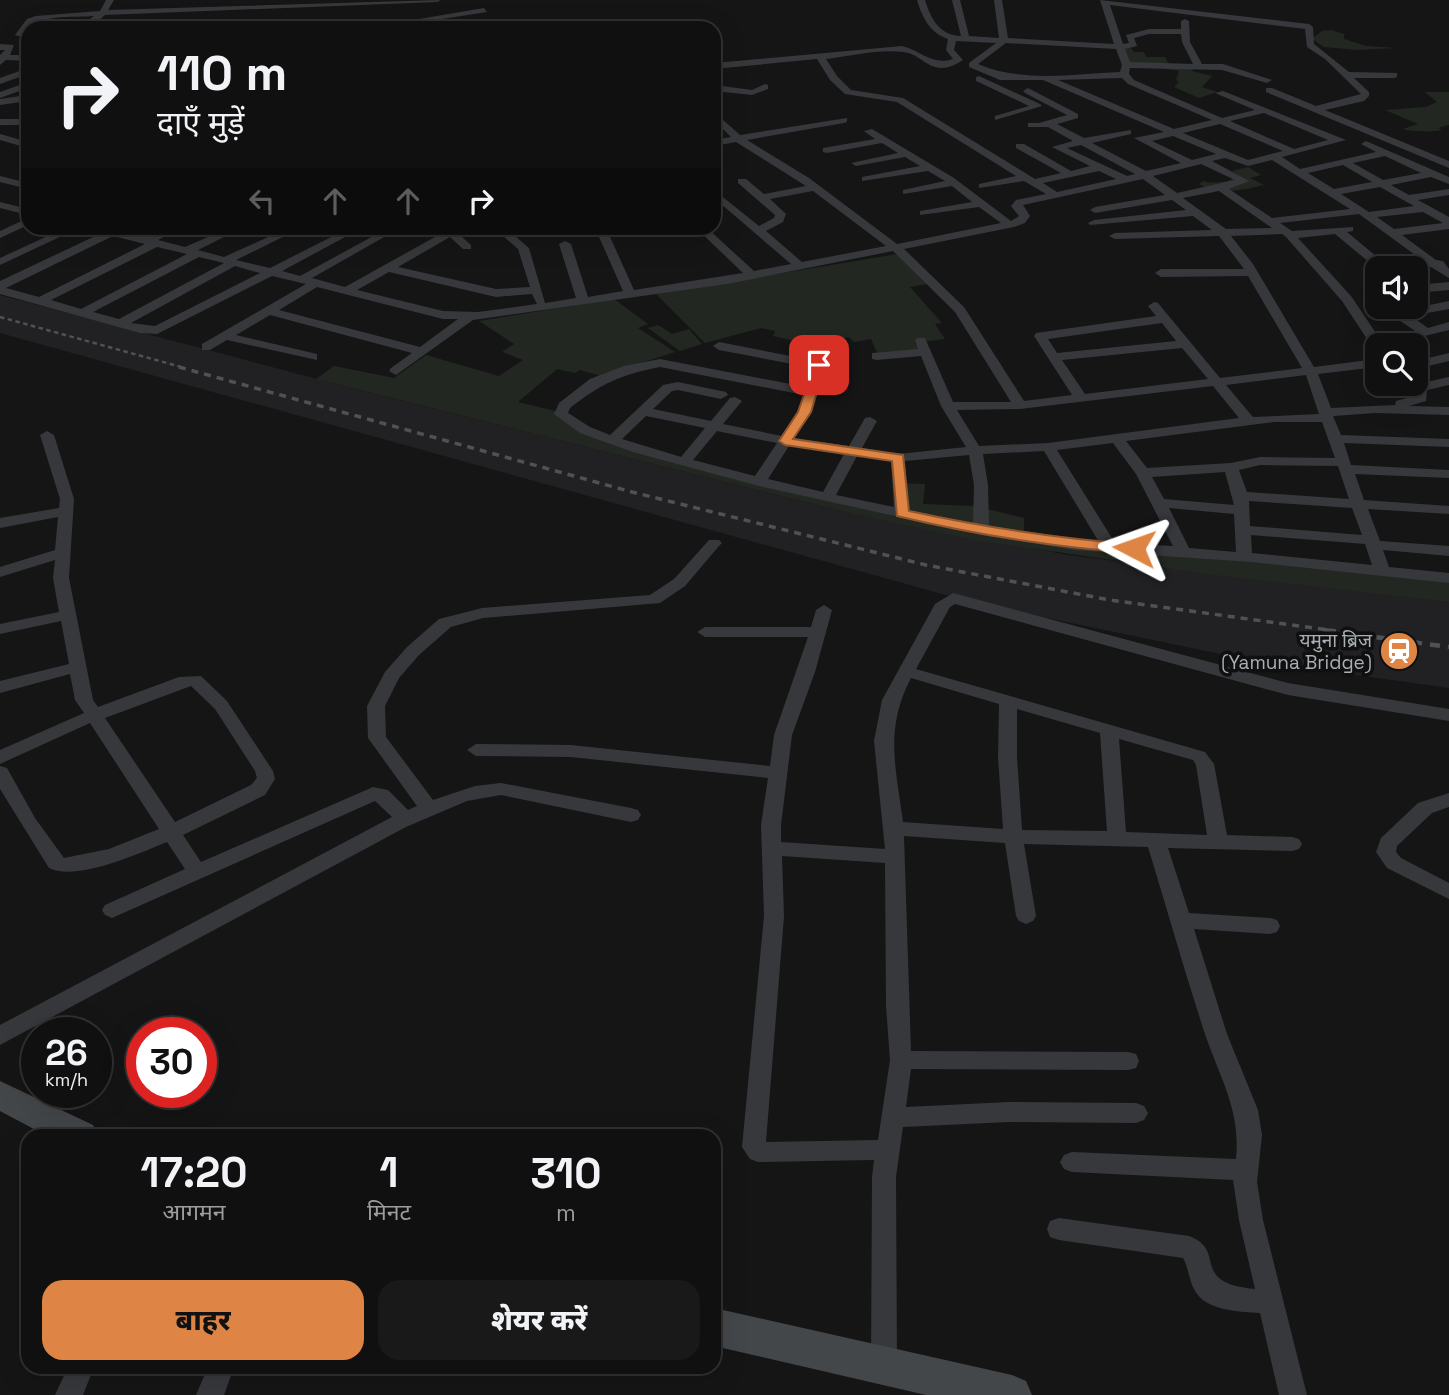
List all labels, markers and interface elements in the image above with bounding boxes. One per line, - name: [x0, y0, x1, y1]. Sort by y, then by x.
- text: 110 m: [157, 42, 287, 104]
- icon: right: [42, 49, 133, 140]
- text: दाएँ मुड़ें: [157, 103, 244, 143]
- icon: left: [243, 182, 281, 220]
- icon: ahead: [316, 182, 354, 220]
- icon: ahead: [389, 182, 427, 220]
- icon: right: [462, 182, 500, 220]
- map controls: [1365, 256, 1428, 396]
- button: sound: [1365, 256, 1428, 319]
- button: search: [1365, 333, 1428, 396]
- pin: [789, 335, 849, 395]
- icon: arrive: [800, 346, 838, 384]
- position arrow: [1097, 511, 1171, 585]
- place label: यमुना ब्रिज (Yamuna Bridge): [1221, 628, 1373, 675]
- station icon: यमुना ब्रिज (Yamuna Bridge): [1378, 630, 1420, 672]
- speed limit sign: 30: [126, 1017, 217, 1108]
- text: 26: [45, 1031, 88, 1075]
- text: km/h: [45, 1068, 88, 1091]
- text: 17:20: [141, 1146, 247, 1199]
- text: 1: [379, 1146, 398, 1199]
- text: 310: [531, 1147, 602, 1200]
- text: आगमन: [162, 1197, 225, 1227]
- text: मिनट: [367, 1197, 411, 1227]
- text: m: [556, 1198, 576, 1228]
- button: बाहर: [42, 1280, 364, 1360]
- button: शेयर करें: [378, 1280, 700, 1360]

